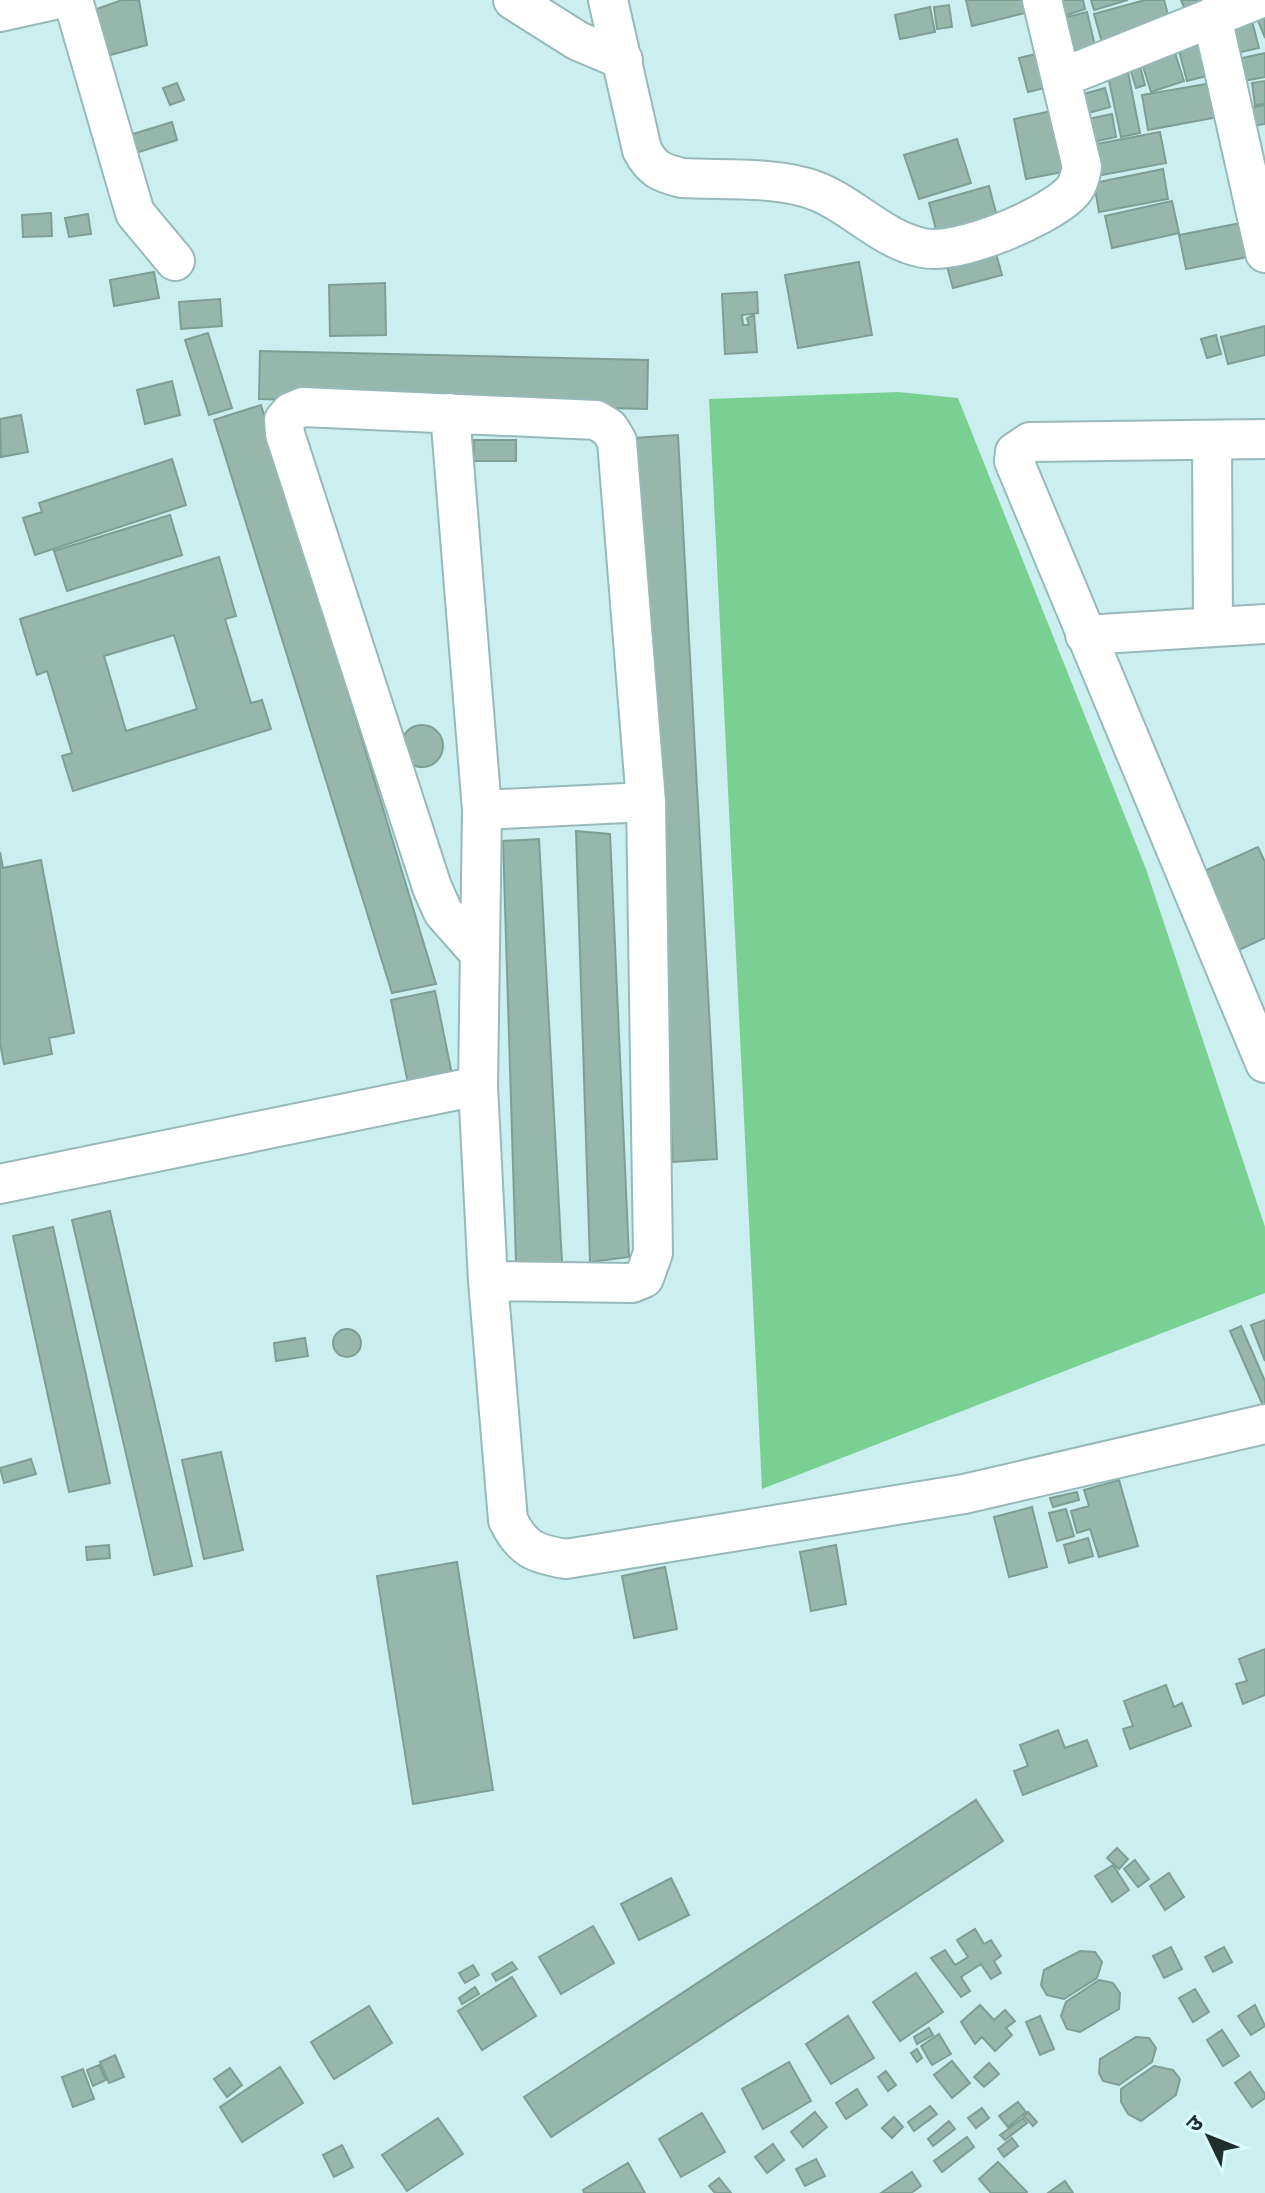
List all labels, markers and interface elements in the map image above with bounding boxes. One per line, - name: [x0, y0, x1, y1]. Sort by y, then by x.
- north arrow: [1169, 2097, 1249, 2177]
- text: उ: [1182, 2110, 1211, 2139]

